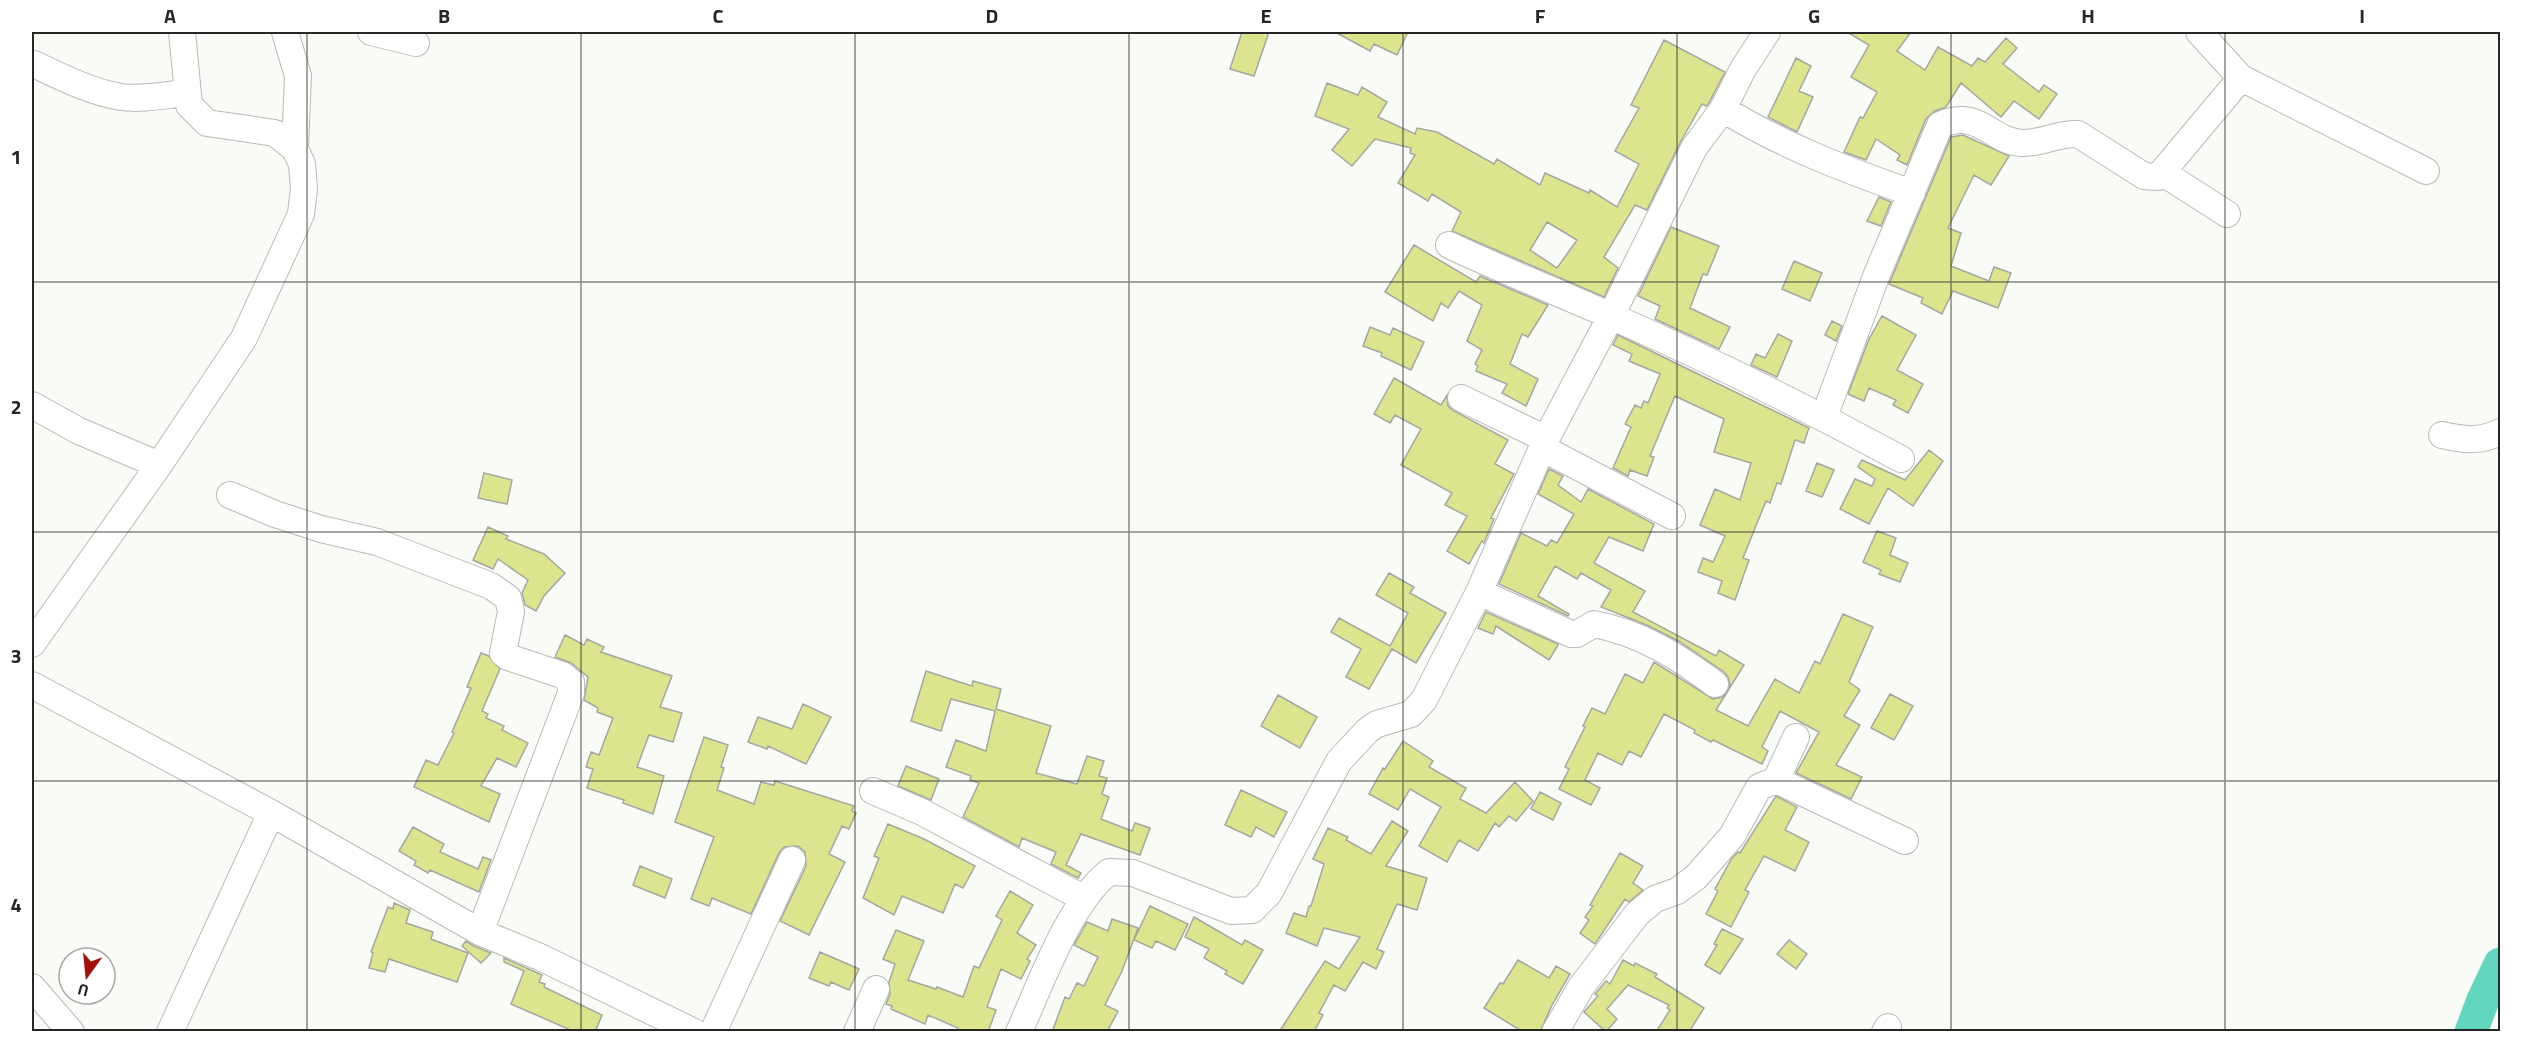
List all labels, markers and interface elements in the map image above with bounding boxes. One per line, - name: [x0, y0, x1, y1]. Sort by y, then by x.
- text: A: [164, 0, 176, 31]
- text: B: [438, 0, 450, 31]
- text: C: [713, 0, 724, 31]
- text: D: [986, 0, 998, 31]
- text: E: [1260, 0, 1272, 31]
- text: F: [1535, 0, 1546, 31]
- text: G: [1808, 0, 1820, 31]
- text: H: [2081, 0, 2095, 31]
- text: I: [2359, 0, 2365, 31]
- text: 1: [10, 141, 22, 172]
- text: 2: [10, 391, 22, 422]
- text: 3: [10, 640, 22, 671]
- text: 4: [10, 889, 22, 920]
- north arrow: [57, 946, 117, 1006]
- text: U: [75, 978, 91, 1003]

